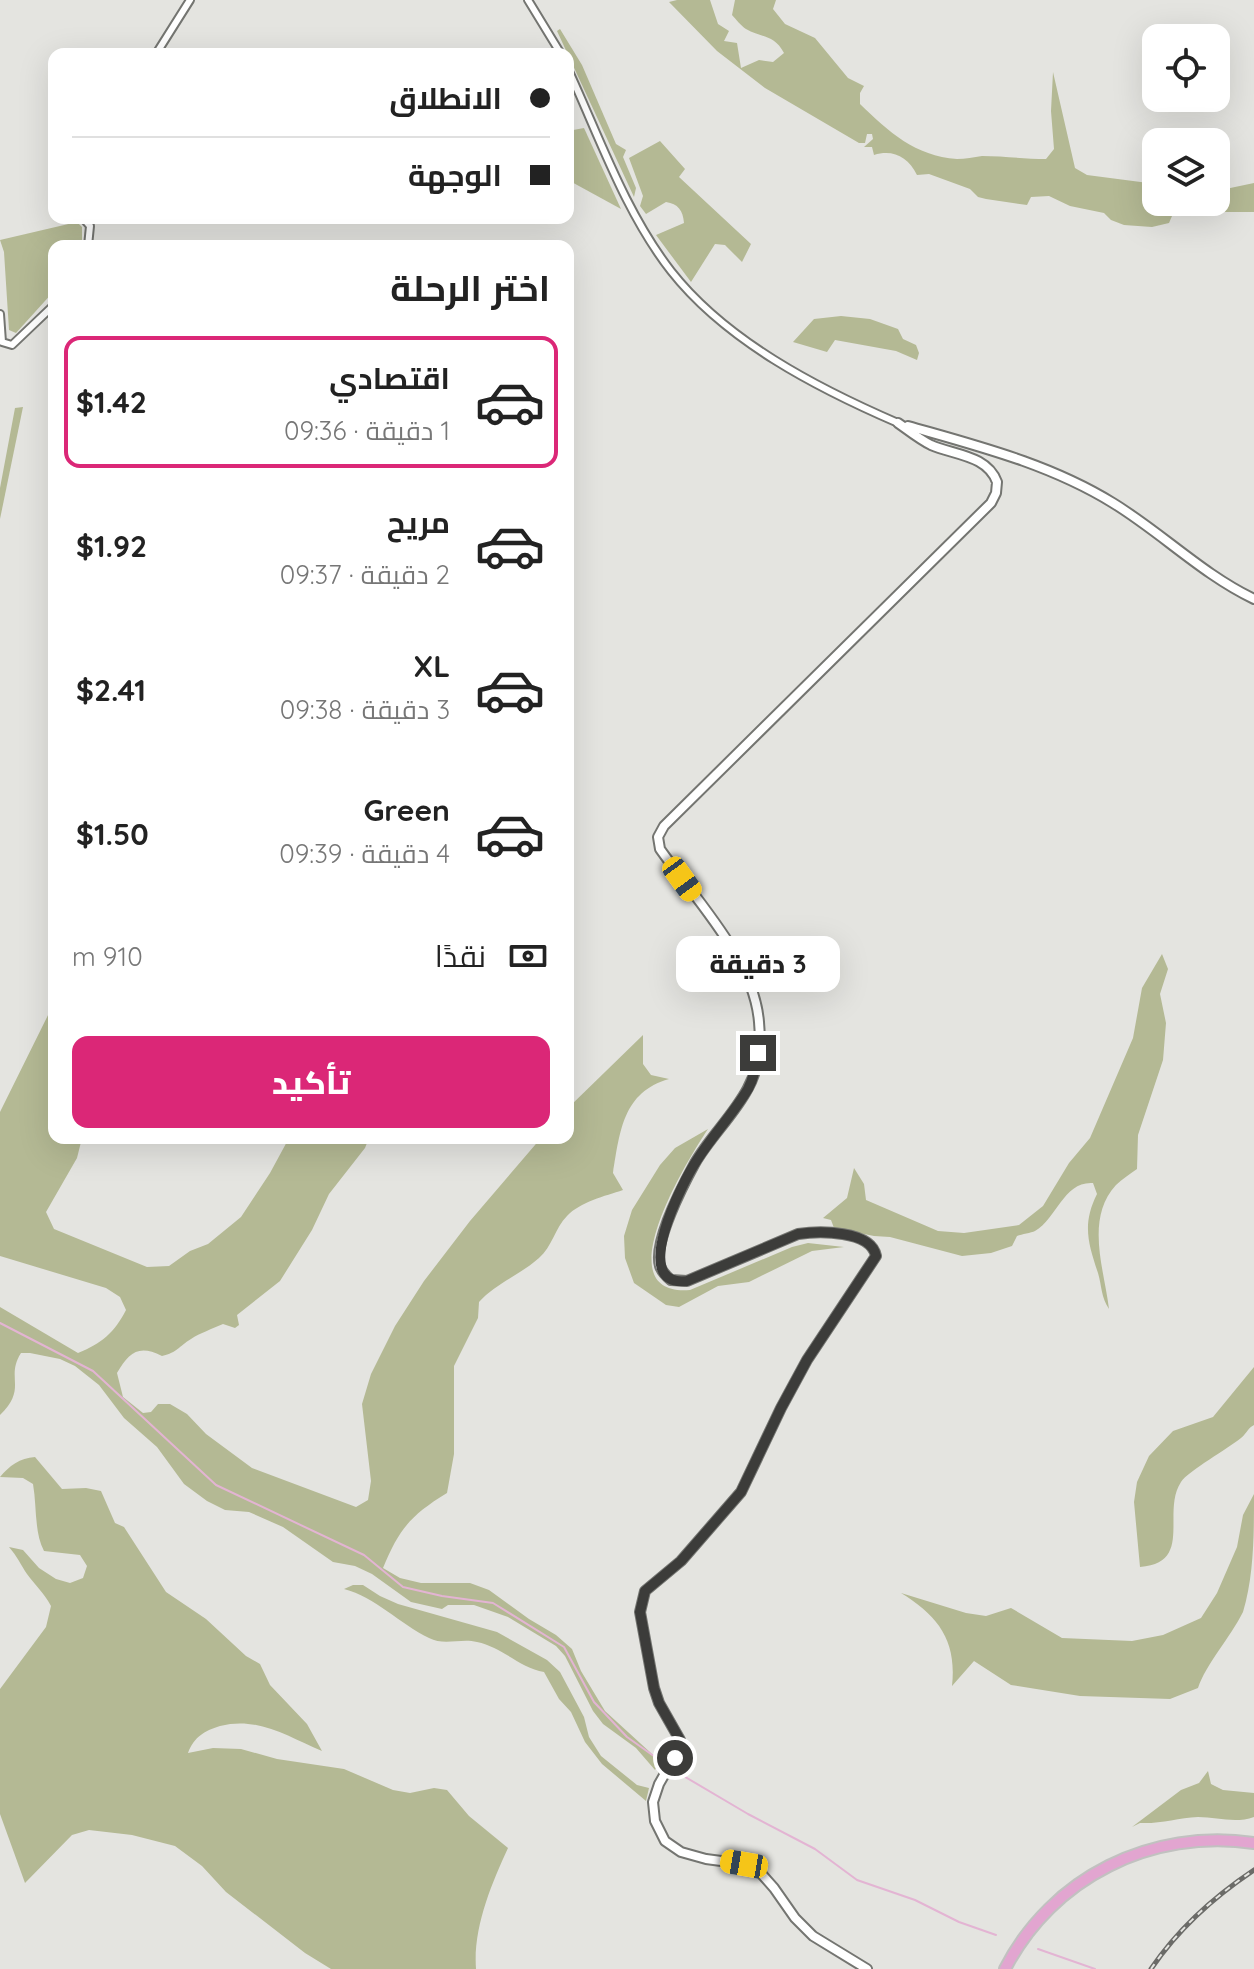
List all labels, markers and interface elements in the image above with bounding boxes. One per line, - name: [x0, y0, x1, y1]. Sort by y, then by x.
- map controls: [1142, 24, 1230, 216]
- button: locate: [1142, 24, 1230, 112]
- text: الانطلاق: [389, 79, 502, 117]
- button: layers: [1142, 128, 1230, 216]
- text: الوجهة: [408, 156, 502, 194]
- text: اختر الرحلة: [390, 265, 550, 310]
- text: اقتصادي: [329, 359, 450, 397]
- icon: car: [474, 366, 546, 438]
- text: $1.42: [76, 383, 147, 421]
- text: 1 دقيقة · 09:36: [284, 414, 450, 447]
- text: مريح: [387, 503, 450, 541]
- icon: car: [474, 510, 546, 582]
- text: $1.92: [76, 527, 147, 565]
- text: 2 دقيقة · 09:37: [280, 558, 450, 591]
- text: XL: [413, 647, 450, 685]
- icon: car: [474, 654, 546, 726]
- text: $2.41: [76, 671, 146, 709]
- text: 3 دقيقة · 09:38: [280, 693, 450, 726]
- text: Green: [363, 791, 450, 829]
- icon: car: [474, 798, 546, 870]
- text: $1.50: [76, 815, 149, 853]
- text: 4 دقيقة · 09:39: [279, 837, 450, 870]
- car: [658, 853, 706, 905]
- icon: cash: [506, 934, 550, 978]
- text: نقدًا: [435, 937, 486, 975]
- callout: 3 دقيقة: [676, 937, 840, 993]
- text: 910 m: [72, 940, 143, 973]
- text: 3 دقيقة: [710, 947, 806, 980]
- route end: [740, 1035, 776, 1071]
- button: تأكيد: [72, 1036, 550, 1128]
- route start: [657, 1740, 693, 1776]
- car: [718, 1848, 770, 1880]

